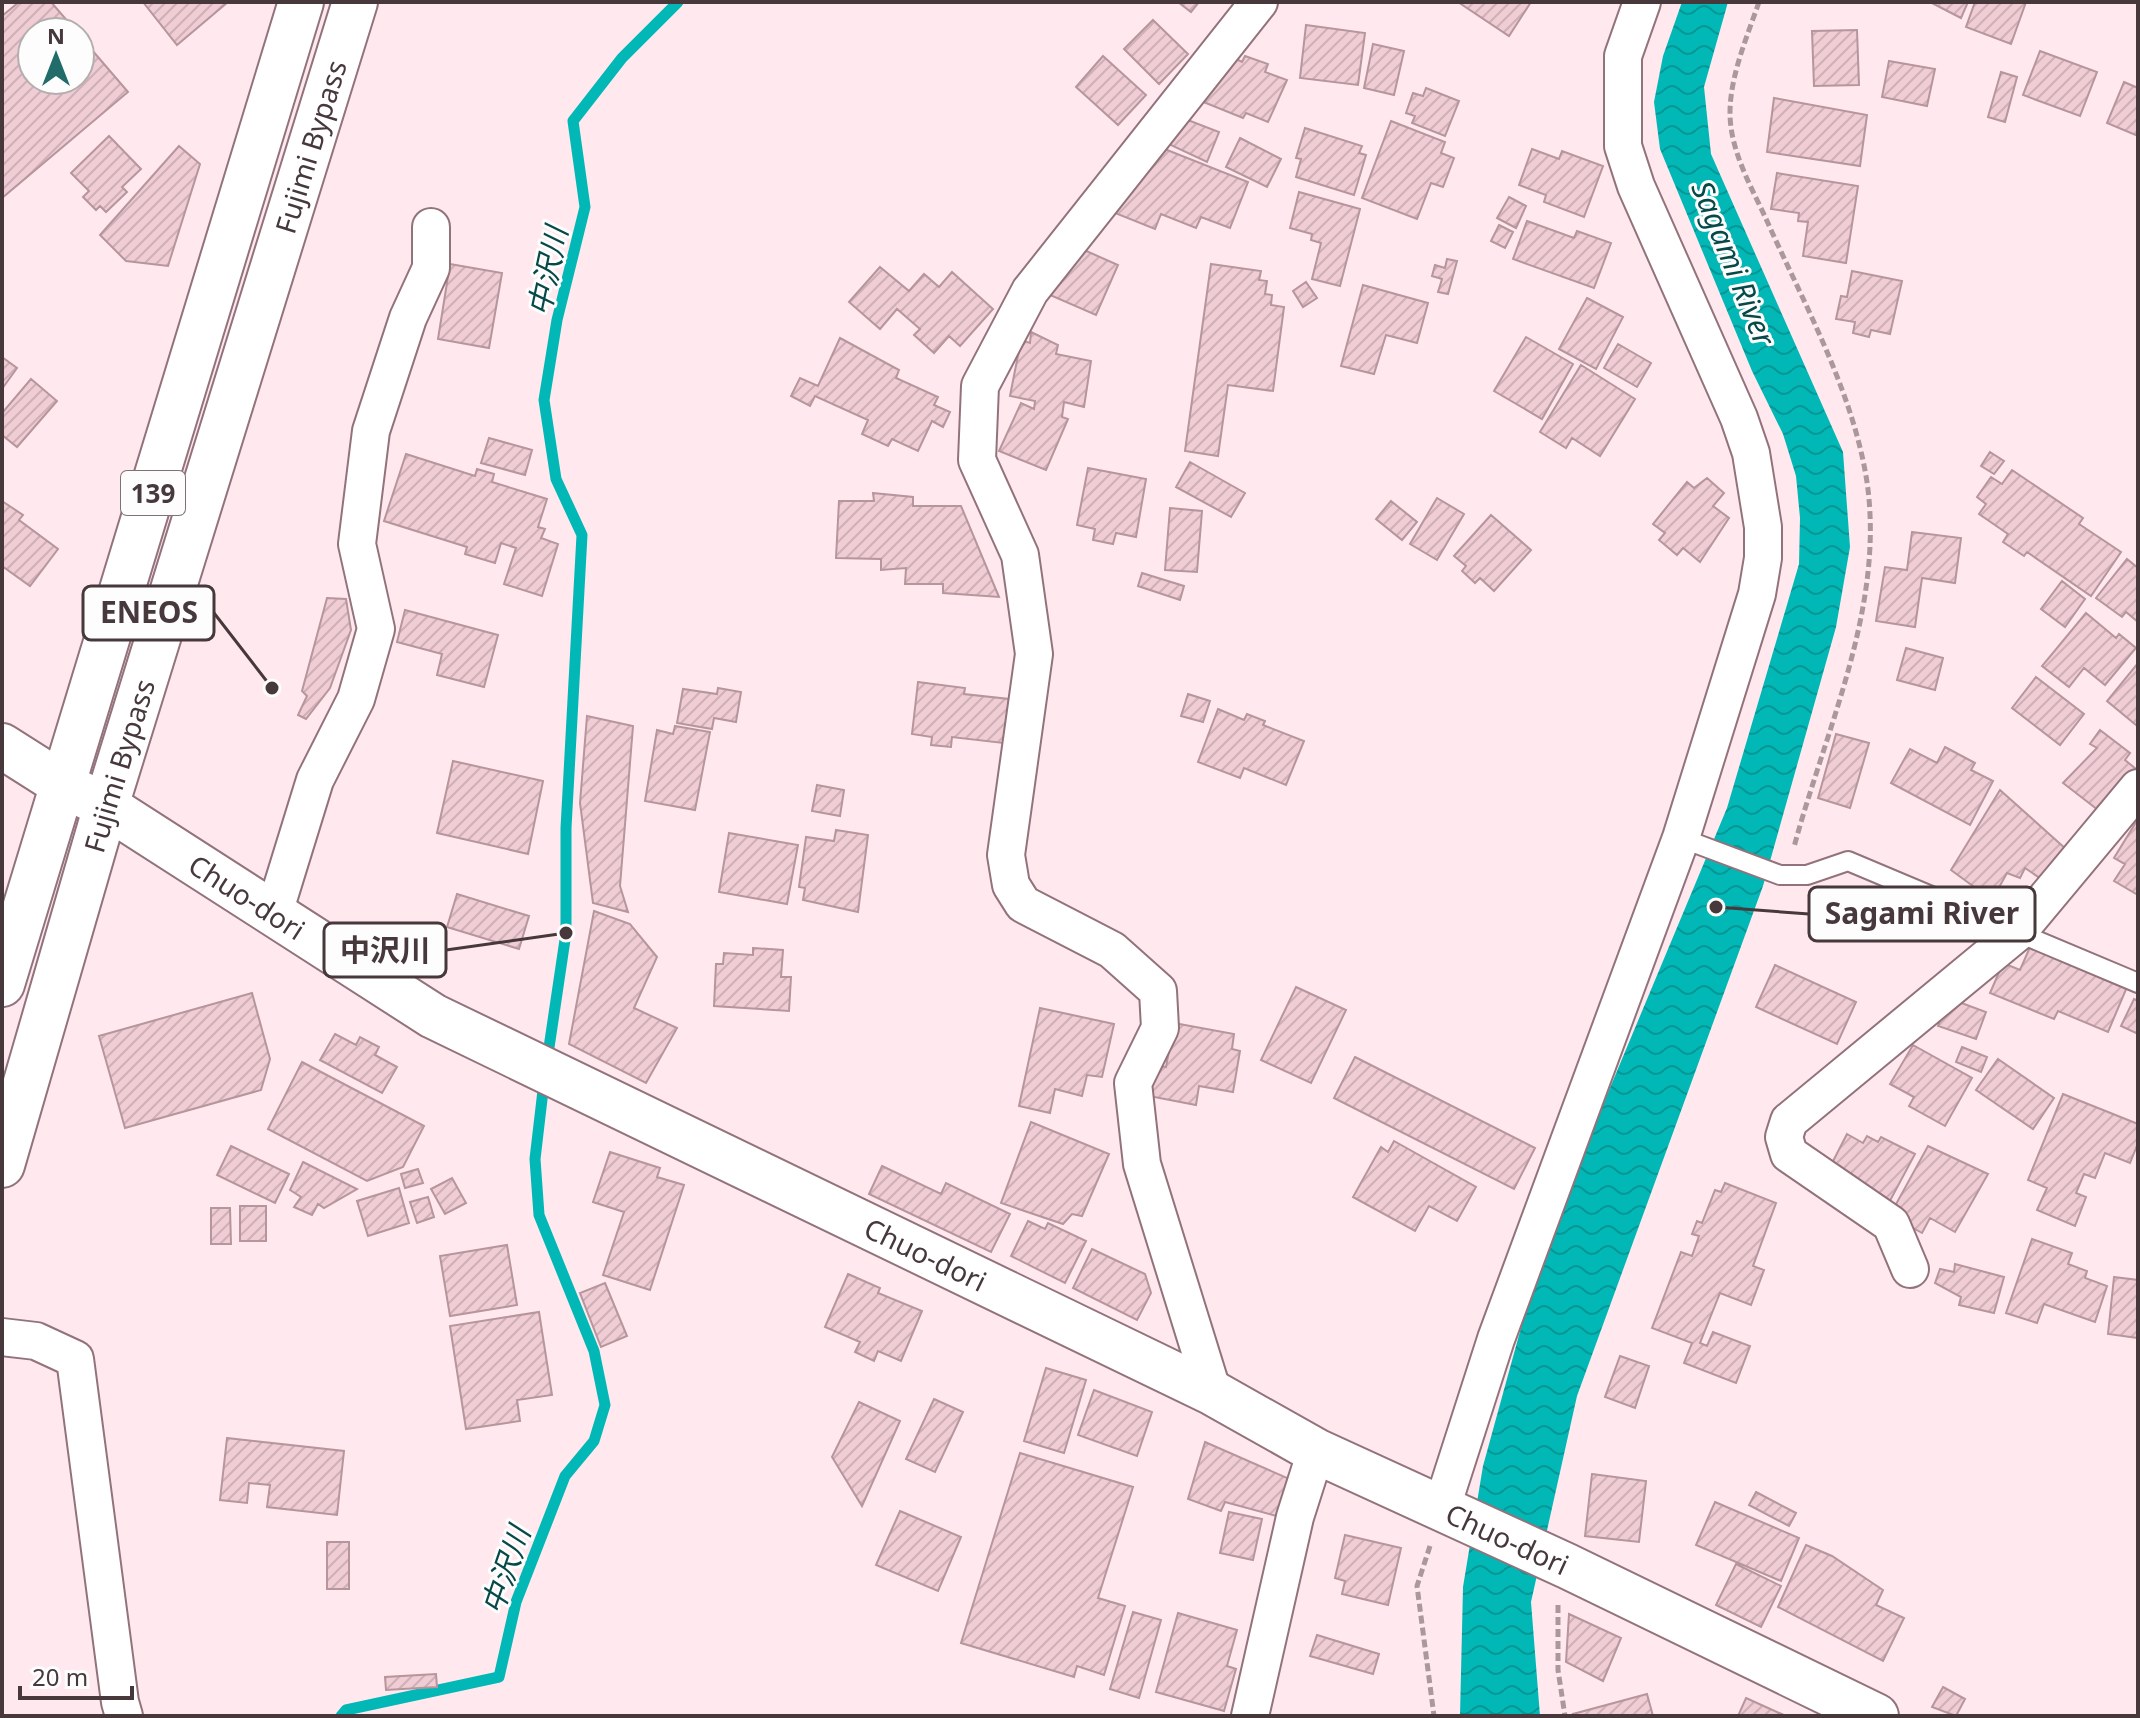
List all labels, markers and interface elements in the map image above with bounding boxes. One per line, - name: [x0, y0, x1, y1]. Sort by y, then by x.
- north arrow: [16, 16, 96, 96]
- text: N: [47, 20, 65, 50]
- street label: Fujimi Bypass: [266, 55, 355, 238]
- water label: Sagami River: [1682, 175, 1786, 352]
- water label: 中沢川: [518, 220, 577, 319]
- road number: 139: [121, 471, 185, 515]
- callout: ENEOS: [83, 586, 214, 640]
- text: ENEOS: [100, 591, 198, 632]
- street label: Fujimi Bypass: [75, 674, 163, 857]
- street label: Chuo-dori: [182, 845, 313, 948]
- callout: Sagami River: [1809, 887, 2035, 941]
- text: Sagami River: [1825, 892, 2020, 933]
- callout: 中沢川: [324, 923, 446, 977]
- text: 中沢川: [340, 929, 430, 970]
- street label: Chuo-dori: [858, 1208, 993, 1300]
- street label: Chuo-dori: [1440, 1494, 1575, 1583]
- water label: 中沢川: [471, 1518, 540, 1619]
- scale bar: [20, 1650, 132, 1700]
- text: 20 m: [32, 1660, 88, 1693]

